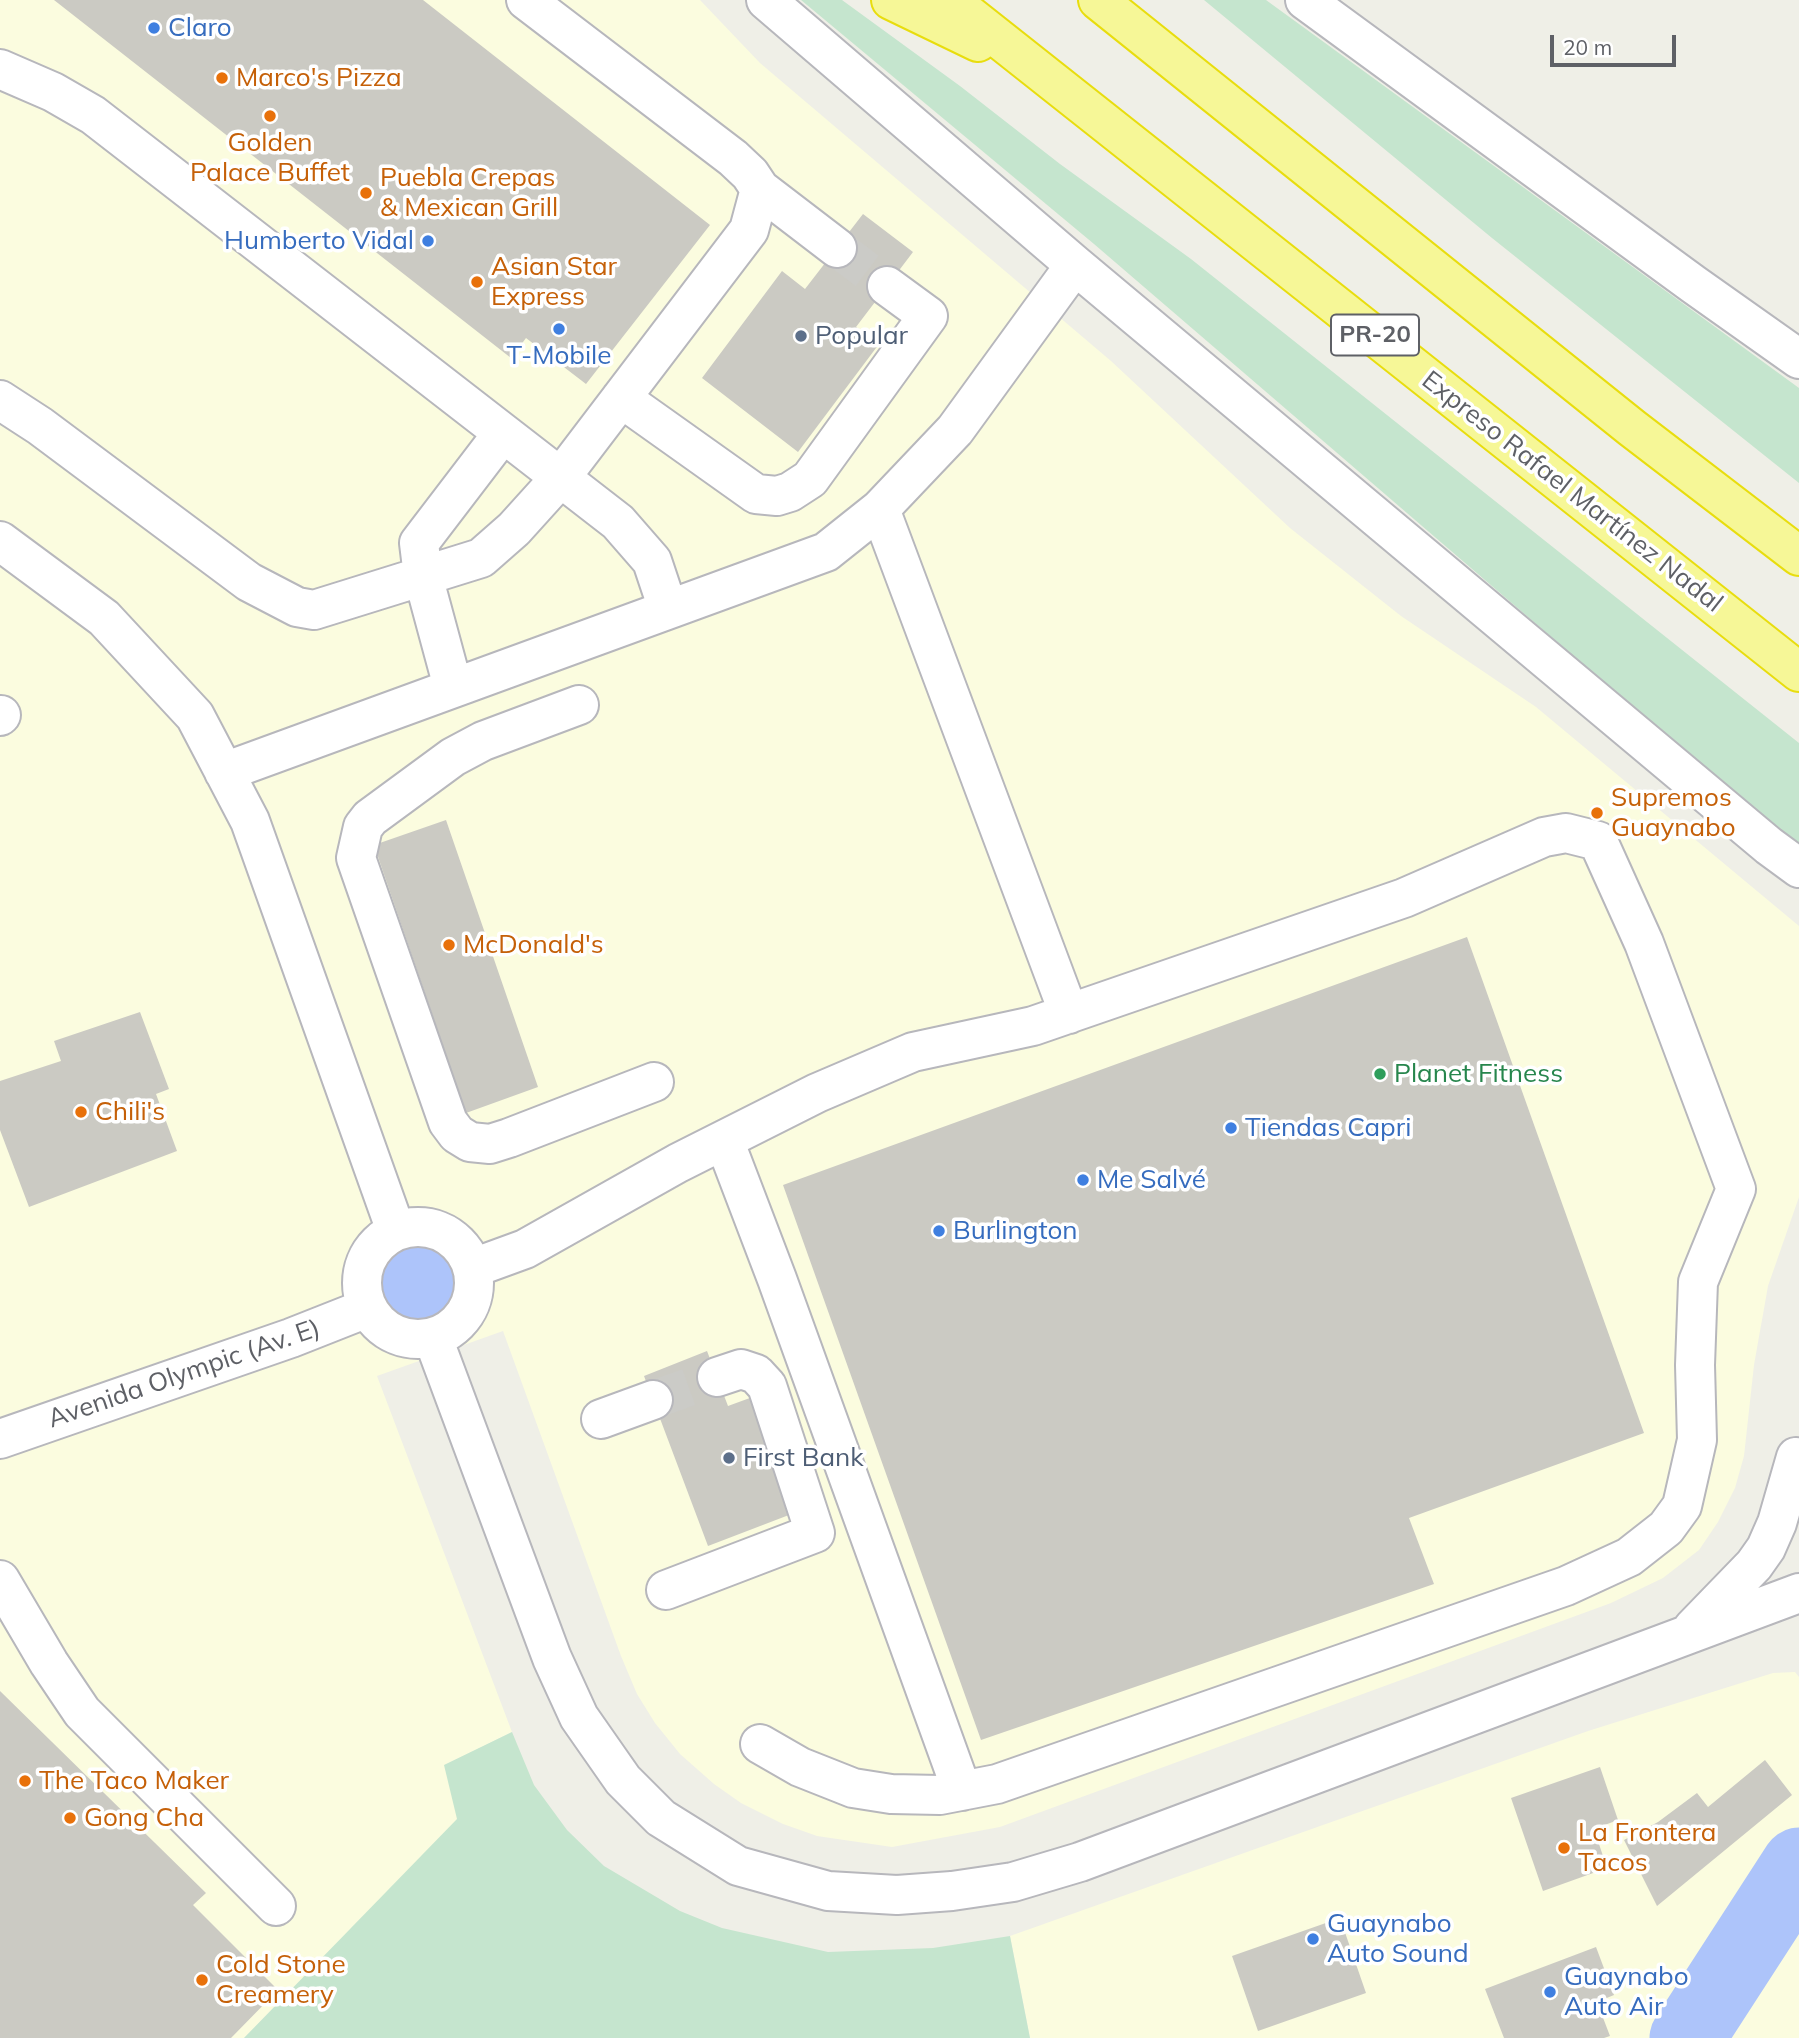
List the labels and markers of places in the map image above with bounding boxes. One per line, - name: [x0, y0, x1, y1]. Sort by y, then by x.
- place label: Claro: [168, 12, 232, 44]
- marker: Claro: [146, 20, 162, 36]
- place label: Marco's Pizza: [236, 62, 402, 94]
- marker: Marco's Pizza: [214, 70, 230, 86]
- marker: Golden Palace Buffet: [262, 108, 278, 124]
- place label: Golden Palace Buffet: [190, 127, 350, 188]
- place label: Puebla Crepas & Mexican Grill: [380, 162, 558, 224]
- marker: Puebla Crepas & Mexican Grill: [358, 185, 374, 201]
- place label: Humberto Vidal: [224, 225, 414, 257]
- marker: Humberto Vidal: [420, 233, 436, 249]
- place label: Asian Star Express: [491, 251, 617, 312]
- marker: Asian Star Express: [469, 274, 485, 290]
- place label: Popular: [815, 320, 908, 352]
- marker: T-Mobile: [551, 321, 567, 337]
- marker: Popular: [793, 328, 809, 344]
- place label: T-Mobile: [507, 340, 611, 372]
- place label: Supremos Guaynabo: [1611, 782, 1736, 844]
- marker: Supremos Guaynabo: [1589, 805, 1605, 821]
- place label: McDonald's: [463, 929, 604, 961]
- marker: McDonald's: [441, 937, 457, 953]
- place label: Planet Fitness: [1394, 1058, 1563, 1090]
- marker: Planet Fitness: [1372, 1066, 1388, 1082]
- place label: Chili's: [95, 1096, 165, 1128]
- marker: Chili's: [73, 1104, 89, 1120]
- place label: Tiendas Capri: [1245, 1112, 1411, 1144]
- marker: Tiendas Capri: [1223, 1120, 1239, 1136]
- place label: Me Salvé: [1097, 1164, 1206, 1196]
- marker: Me Salvé: [1075, 1172, 1091, 1188]
- place label: Burlington: [953, 1215, 1077, 1247]
- marker: Burlington: [931, 1223, 947, 1239]
- place label: First Bank: [743, 1442, 864, 1474]
- marker: First Bank: [721, 1450, 737, 1466]
- place label: The Taco Maker: [39, 1765, 229, 1797]
- marker: The Taco Maker: [17, 1773, 33, 1789]
- place label: Gong Cha: [84, 1802, 204, 1834]
- marker: Gong Cha: [62, 1810, 78, 1826]
- place label: La Frontera Tacos: [1578, 1817, 1716, 1878]
- marker: La Frontera Tacos: [1556, 1840, 1572, 1856]
- place label: Guaynabo Auto Sound: [1327, 1908, 1469, 1969]
- marker: Guaynabo Auto Sound: [1305, 1931, 1321, 1947]
- place label: Cold Stone Creamery: [216, 1949, 346, 2010]
- place label: Guaynabo Auto Air: [1564, 1961, 1689, 2022]
- marker: Cold Stone Creamery: [194, 1972, 210, 1988]
- marker: Guaynabo Auto Air: [1542, 1984, 1558, 2000]

